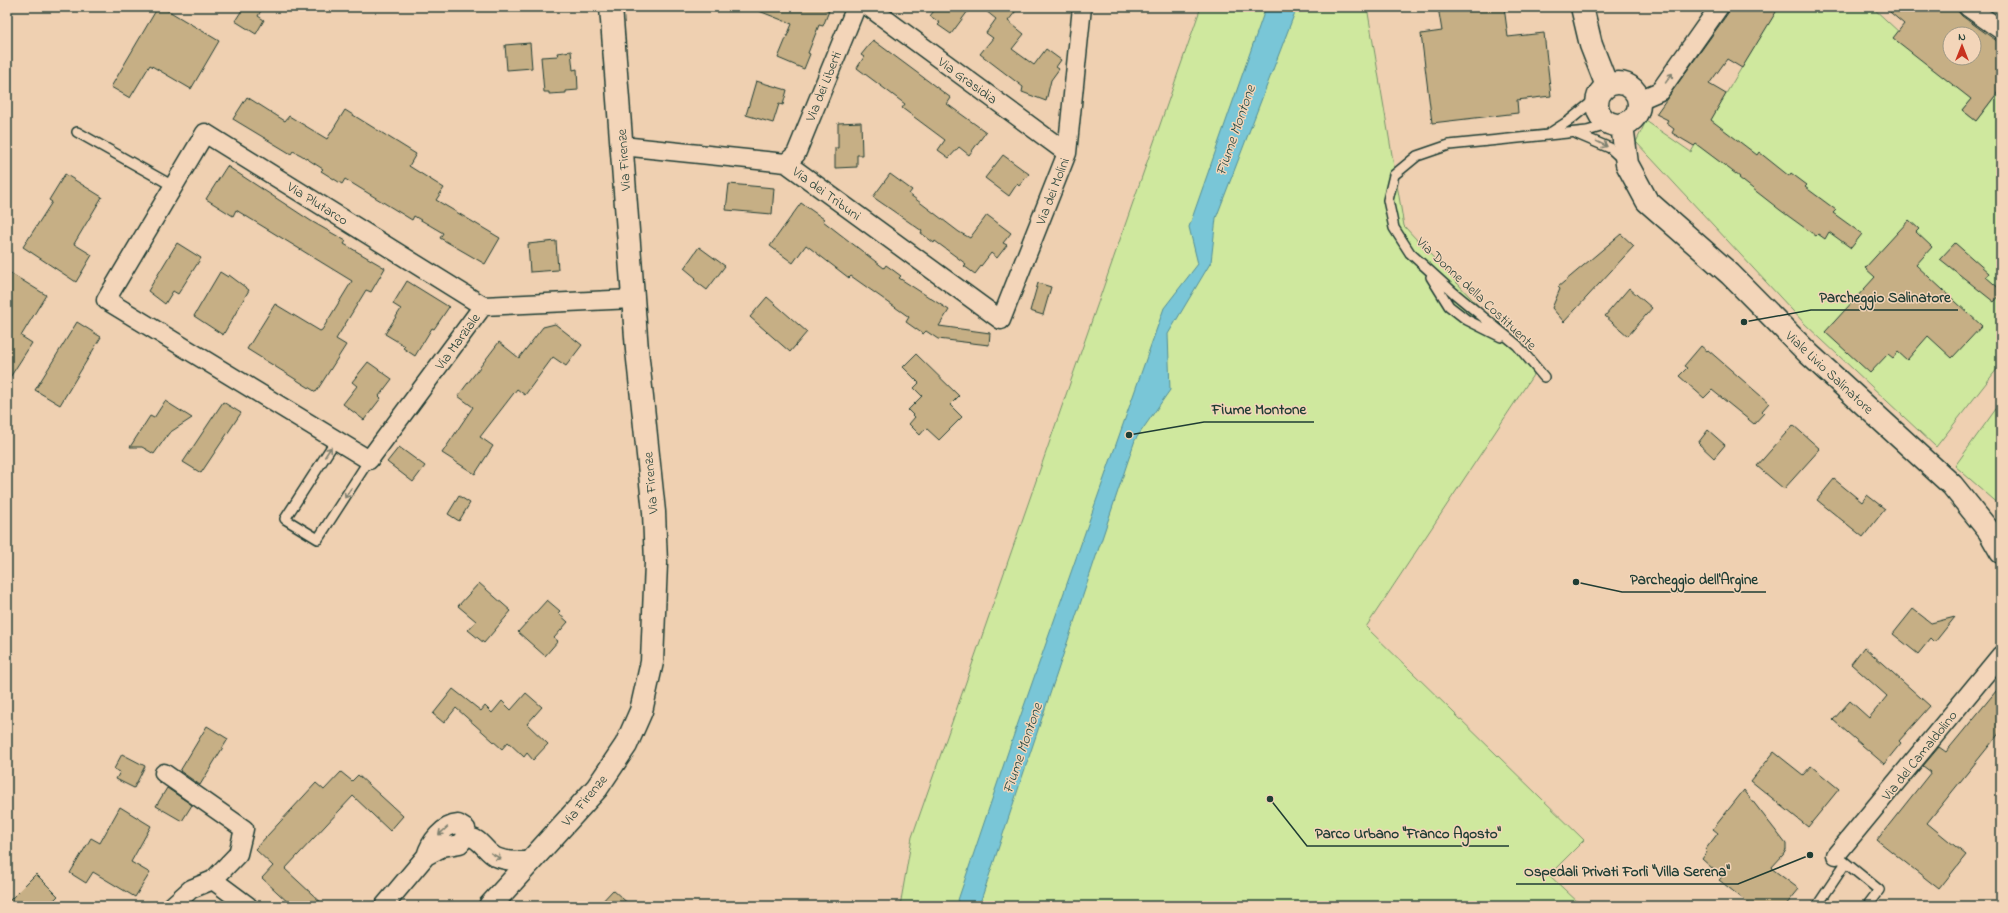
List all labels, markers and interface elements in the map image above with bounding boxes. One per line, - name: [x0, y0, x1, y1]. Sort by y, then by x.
- north arrow: [1942, 26, 1982, 66]
- text: N: [1958, 29, 1966, 45]
- street label: Via dei Liberti: [800, 48, 848, 126]
- street label: Via Grasidia: [932, 52, 1001, 110]
- one-way arrow: [1665, 72, 1673, 83]
- water label: Fiume Montone: [1210, 81, 1262, 179]
- street label: Via Firenze: [612, 127, 637, 193]
- one-way arrow: [1595, 141, 1607, 148]
- street label: Via dei Molini: [1031, 155, 1076, 229]
- street label: Via dei Tribuni: [786, 161, 865, 226]
- street label: Via Plutarco: [282, 177, 352, 231]
- street label: Via Donne della Costituente: [1410, 232, 1541, 356]
- callout: Parcheggio Salinatore: [1811, 283, 1958, 310]
- text: Parcheggio Salinatore: [1819, 287, 1952, 311]
- street label: Via Marziale: [430, 308, 486, 375]
- street label: Viale Livio Salinatore: [1779, 326, 1878, 420]
- callout: Fiume Montone: [1204, 395, 1314, 422]
- text: Fiume Montone: [1211, 399, 1307, 421]
- one-way arrow: [323, 447, 332, 458]
- street label: Via Firenze: [638, 450, 665, 516]
- one-way arrow: [344, 487, 352, 498]
- callout: Parcheggio dell'Argine: [1622, 565, 1766, 592]
- text: Parcheggio dell'Argine: [1630, 569, 1759, 593]
- water label: Fiume Montone: [997, 699, 1049, 797]
- street label: Via del Camaldolino: [1877, 706, 1963, 806]
- street label: Via Firenze: [557, 770, 614, 832]
- callout: Parco Urbano "Franco Agosto": [1307, 819, 1509, 846]
- text: Parco Urbano "Franco Agosto": [1315, 823, 1501, 847]
- one-way arrow: [438, 826, 449, 835]
- one-way arrow: [490, 852, 502, 860]
- callout: Ospedali Privati Forlì "Villa Serena": [1516, 857, 1738, 884]
- text: Ospedali Privati Forlì "Villa Serena": [1524, 861, 1730, 883]

